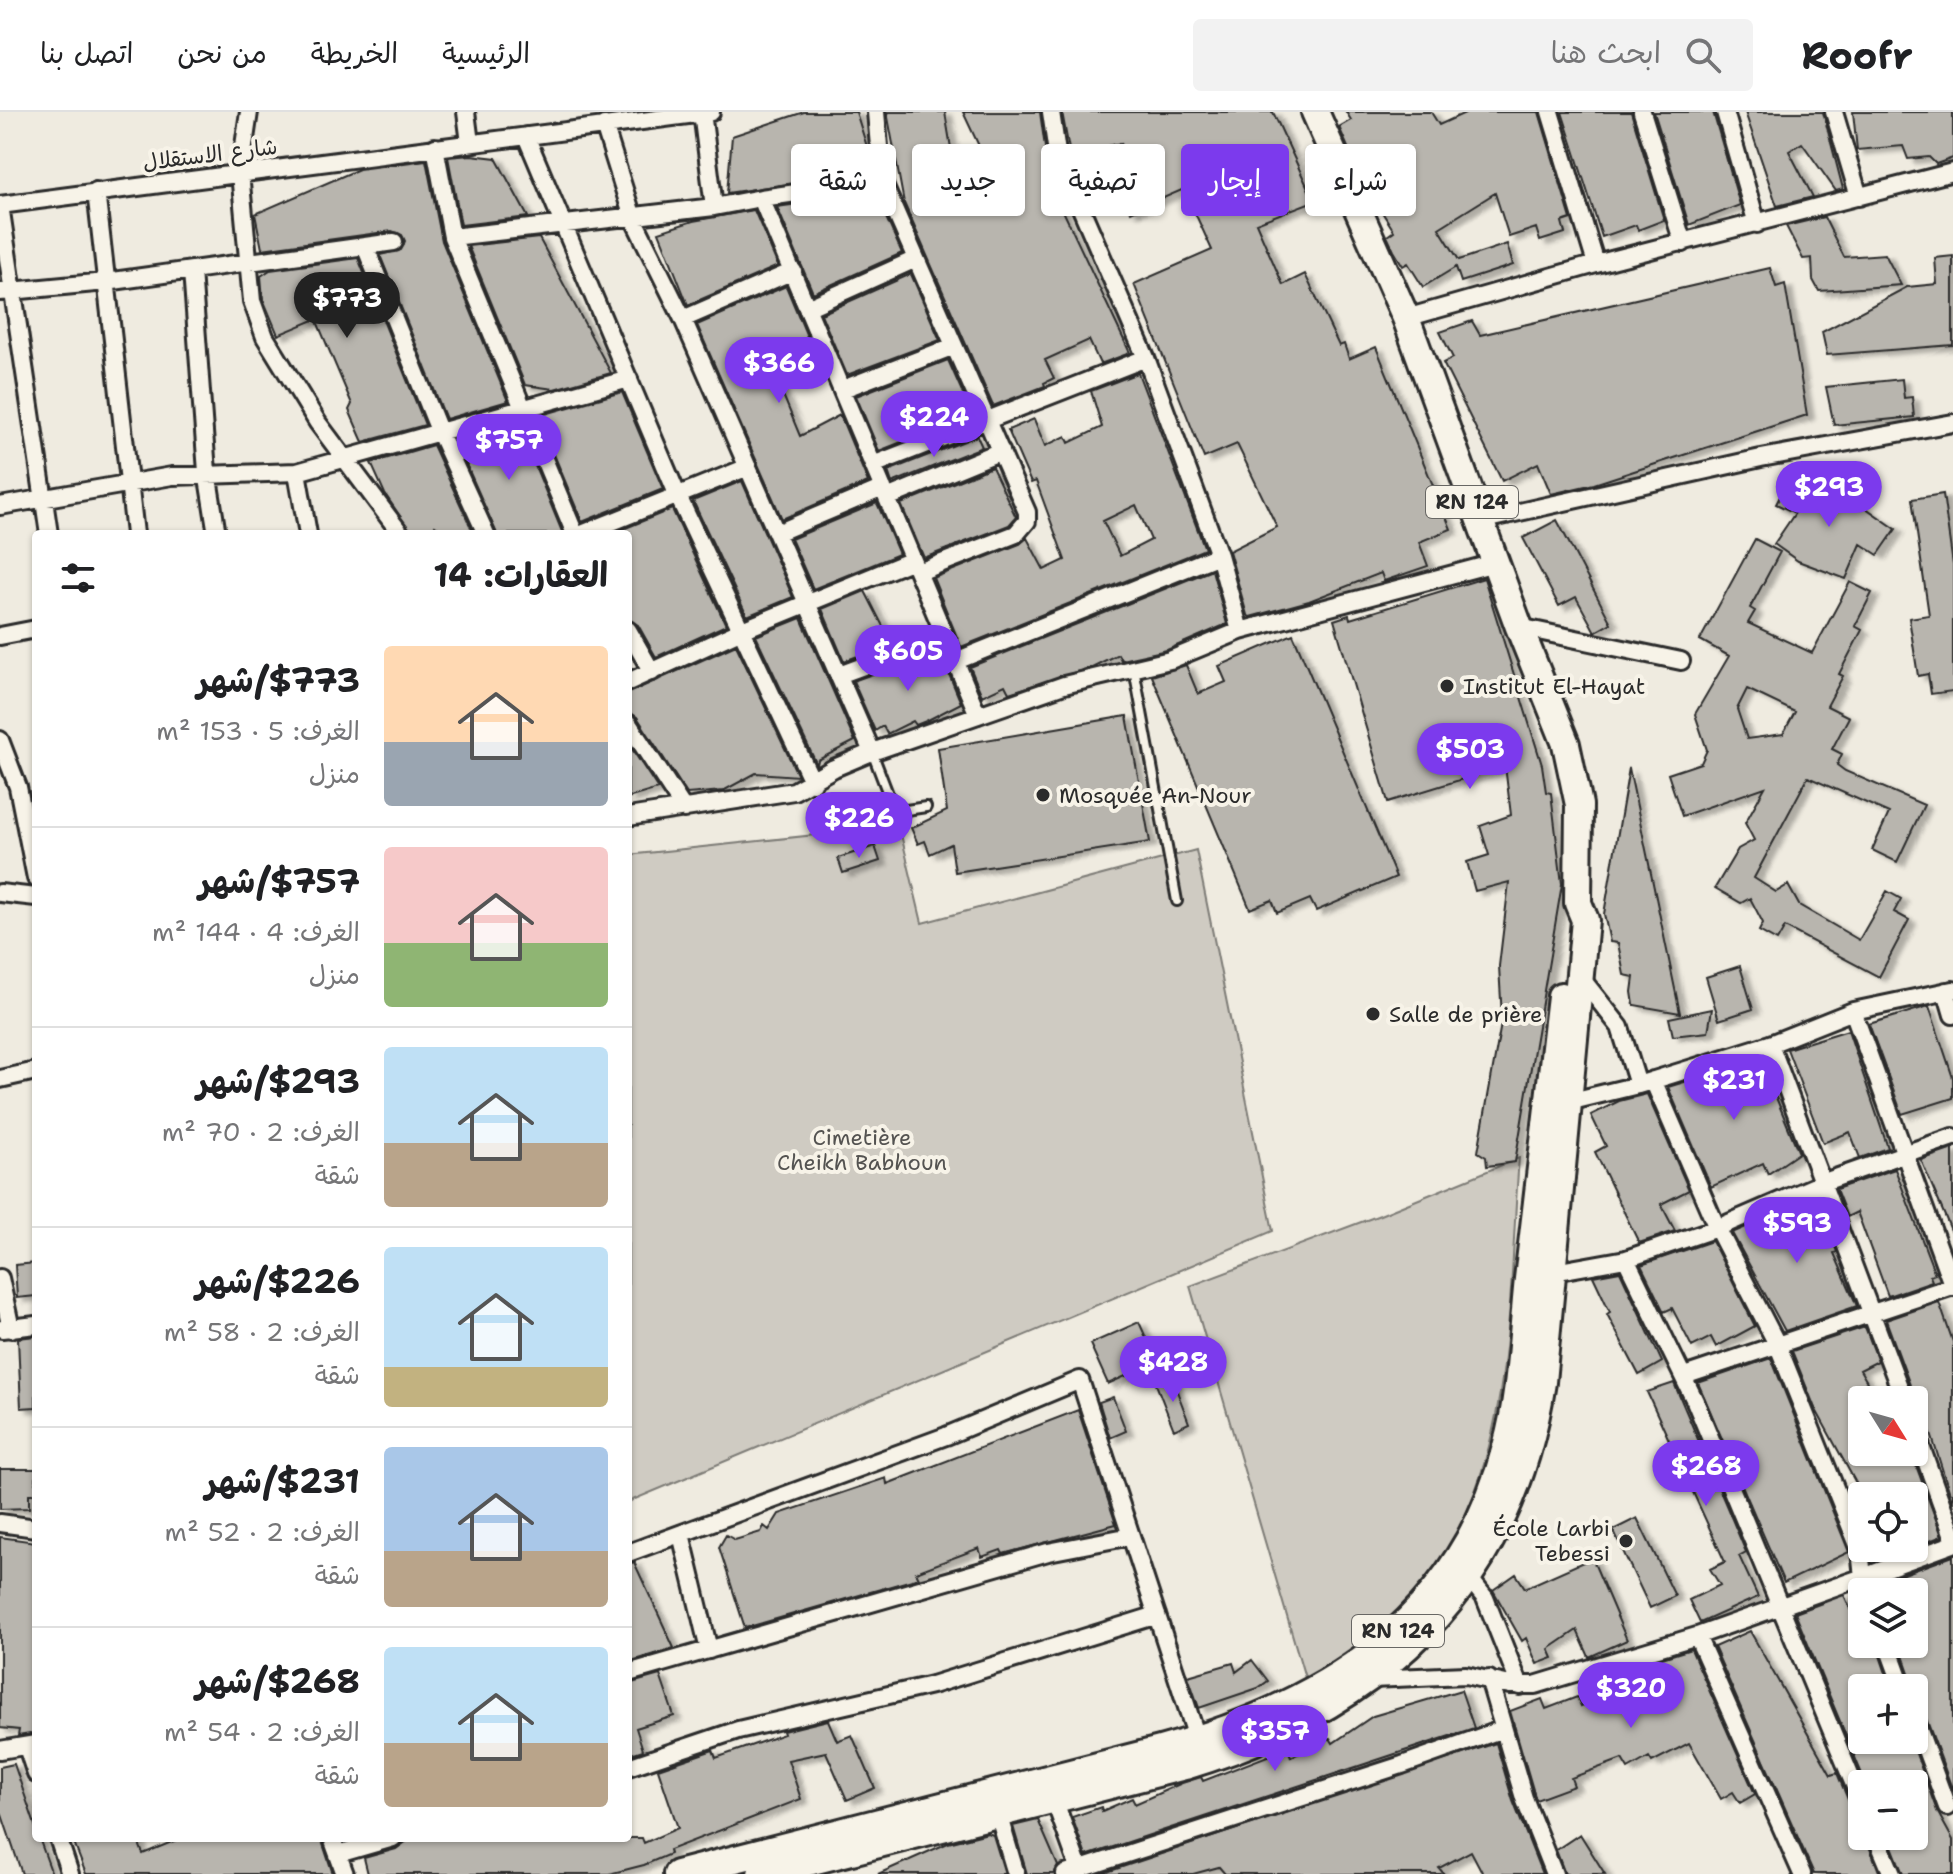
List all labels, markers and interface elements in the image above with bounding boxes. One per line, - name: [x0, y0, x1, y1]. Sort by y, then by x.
- search box: [1193, 19, 1753, 91]
- text: Roofr: [1801, 30, 1913, 81]
- text: ابحث هنا: [1551, 32, 1661, 73]
- icon: search: [1681, 33, 1725, 77]
- text: اتصل بنا: [40, 34, 133, 72]
- text: من نحن: [177, 34, 267, 72]
- text: الخريطة: [311, 34, 398, 72]
- text: الرئيسية: [442, 34, 530, 72]
- street label: شارع الاستقلال: [141, 132, 279, 178]
- chip: شقة: [791, 144, 896, 216]
- chip: جديد: [912, 144, 1025, 216]
- chip: تصفية: [1041, 144, 1165, 216]
- chip: إيجار: [1181, 144, 1289, 216]
- chip: شراء: [1305, 144, 1416, 216]
- pin: $773: [300, 272, 394, 340]
- text: $773: [312, 280, 382, 315]
- pin: $366: [732, 337, 826, 405]
- text: $366: [743, 345, 815, 380]
- pin: $224: [887, 391, 981, 459]
- text: $224: [899, 399, 969, 434]
- pin: $757: [462, 414, 556, 482]
- text: $757: [475, 422, 544, 457]
- pin: $293: [1782, 461, 1876, 529]
- text: $293: [1794, 469, 1864, 504]
- road number: RN 124: [1426, 486, 1518, 518]
- text: العقارات: 14: [433, 552, 608, 598]
- icon: filters: [56, 556, 100, 600]
- pin: $605: [861, 625, 955, 693]
- text: $605: [873, 633, 943, 668]
- text: $773/شهر: [197, 657, 360, 703]
- place label: Institut El-Hayat: [1463, 672, 1645, 701]
- marker: Institut El-Hayat: [1438, 677, 1456, 695]
- icon: home: [448, 678, 544, 774]
- text: الغرف: 5 · 153 m²: [156, 713, 360, 748]
- pin: $503: [1423, 723, 1517, 791]
- text: $503: [1435, 731, 1505, 766]
- text: منزل: [309, 756, 360, 791]
- place label: Mosquée An-Nour: [1059, 781, 1252, 810]
- marker: Mosquée An-Nour: [1034, 786, 1052, 804]
- pin: $226: [812, 792, 906, 860]
- text: $226: [823, 800, 895, 835]
- text: $757/شهر: [199, 858, 360, 904]
- icon: home: [448, 879, 544, 975]
- text: الغرف: 4 · 144 m²: [152, 914, 360, 949]
- text: منزل: [309, 957, 360, 992]
- place label: Salle de prière: [1389, 1000, 1543, 1029]
- marker: Salle de prière: [1364, 1005, 1382, 1023]
- pin: $231: [1687, 1054, 1781, 1122]
- text: $293/شهر: [197, 1058, 360, 1104]
- text: $231: [1702, 1062, 1766, 1097]
- icon: home: [448, 1079, 544, 1175]
- text: الغرف: 2 · 70 m²: [162, 1114, 360, 1149]
- park label: Cimetière Cheikh Babhoun: [777, 1123, 947, 1177]
- text: شقة: [315, 1157, 360, 1192]
- pin: $593: [1750, 1197, 1844, 1265]
- text: $593: [1762, 1205, 1832, 1240]
- text: $226/شهر: [196, 1258, 360, 1304]
- icon: home: [448, 1279, 544, 1375]
- text: الغرف: 2 · 58 m²: [164, 1314, 360, 1349]
- pin: $428: [1126, 1336, 1220, 1404]
- text: $428: [1138, 1344, 1208, 1379]
- text: شقة: [315, 1357, 360, 1392]
- north arrow: [1848, 1386, 1928, 1466]
- map controls: [1848, 1386, 1928, 1850]
- pin: $268: [1659, 1440, 1753, 1508]
- text: $268: [1670, 1448, 1742, 1483]
- text: $231/شهر: [205, 1458, 360, 1504]
- icon: home: [448, 1479, 544, 1575]
- button: locate: [1848, 1482, 1928, 1562]
- text: الغرف: 2 · 52 m²: [165, 1514, 360, 1549]
- place label: École Larbi Tebessi: [1493, 1514, 1610, 1568]
- marker: École Larbi Tebessi: [1617, 1532, 1635, 1550]
- text: شقة: [315, 1557, 360, 1592]
- button: layers: [1848, 1578, 1928, 1658]
- road number: RN 124: [1352, 1615, 1444, 1647]
- text: $268/شهر: [196, 1658, 360, 1704]
- pin: $320: [1584, 1662, 1678, 1730]
- text: $320: [1596, 1670, 1666, 1705]
- button: +: [1848, 1674, 1928, 1754]
- icon: home: [448, 1679, 544, 1775]
- pin: $357: [1228, 1705, 1322, 1773]
- text: $357: [1240, 1713, 1310, 1748]
- text: الغرف: 2 · 54 m²: [164, 1714, 360, 1749]
- text: شقة: [315, 1757, 360, 1792]
- button: −: [1848, 1770, 1928, 1850]

